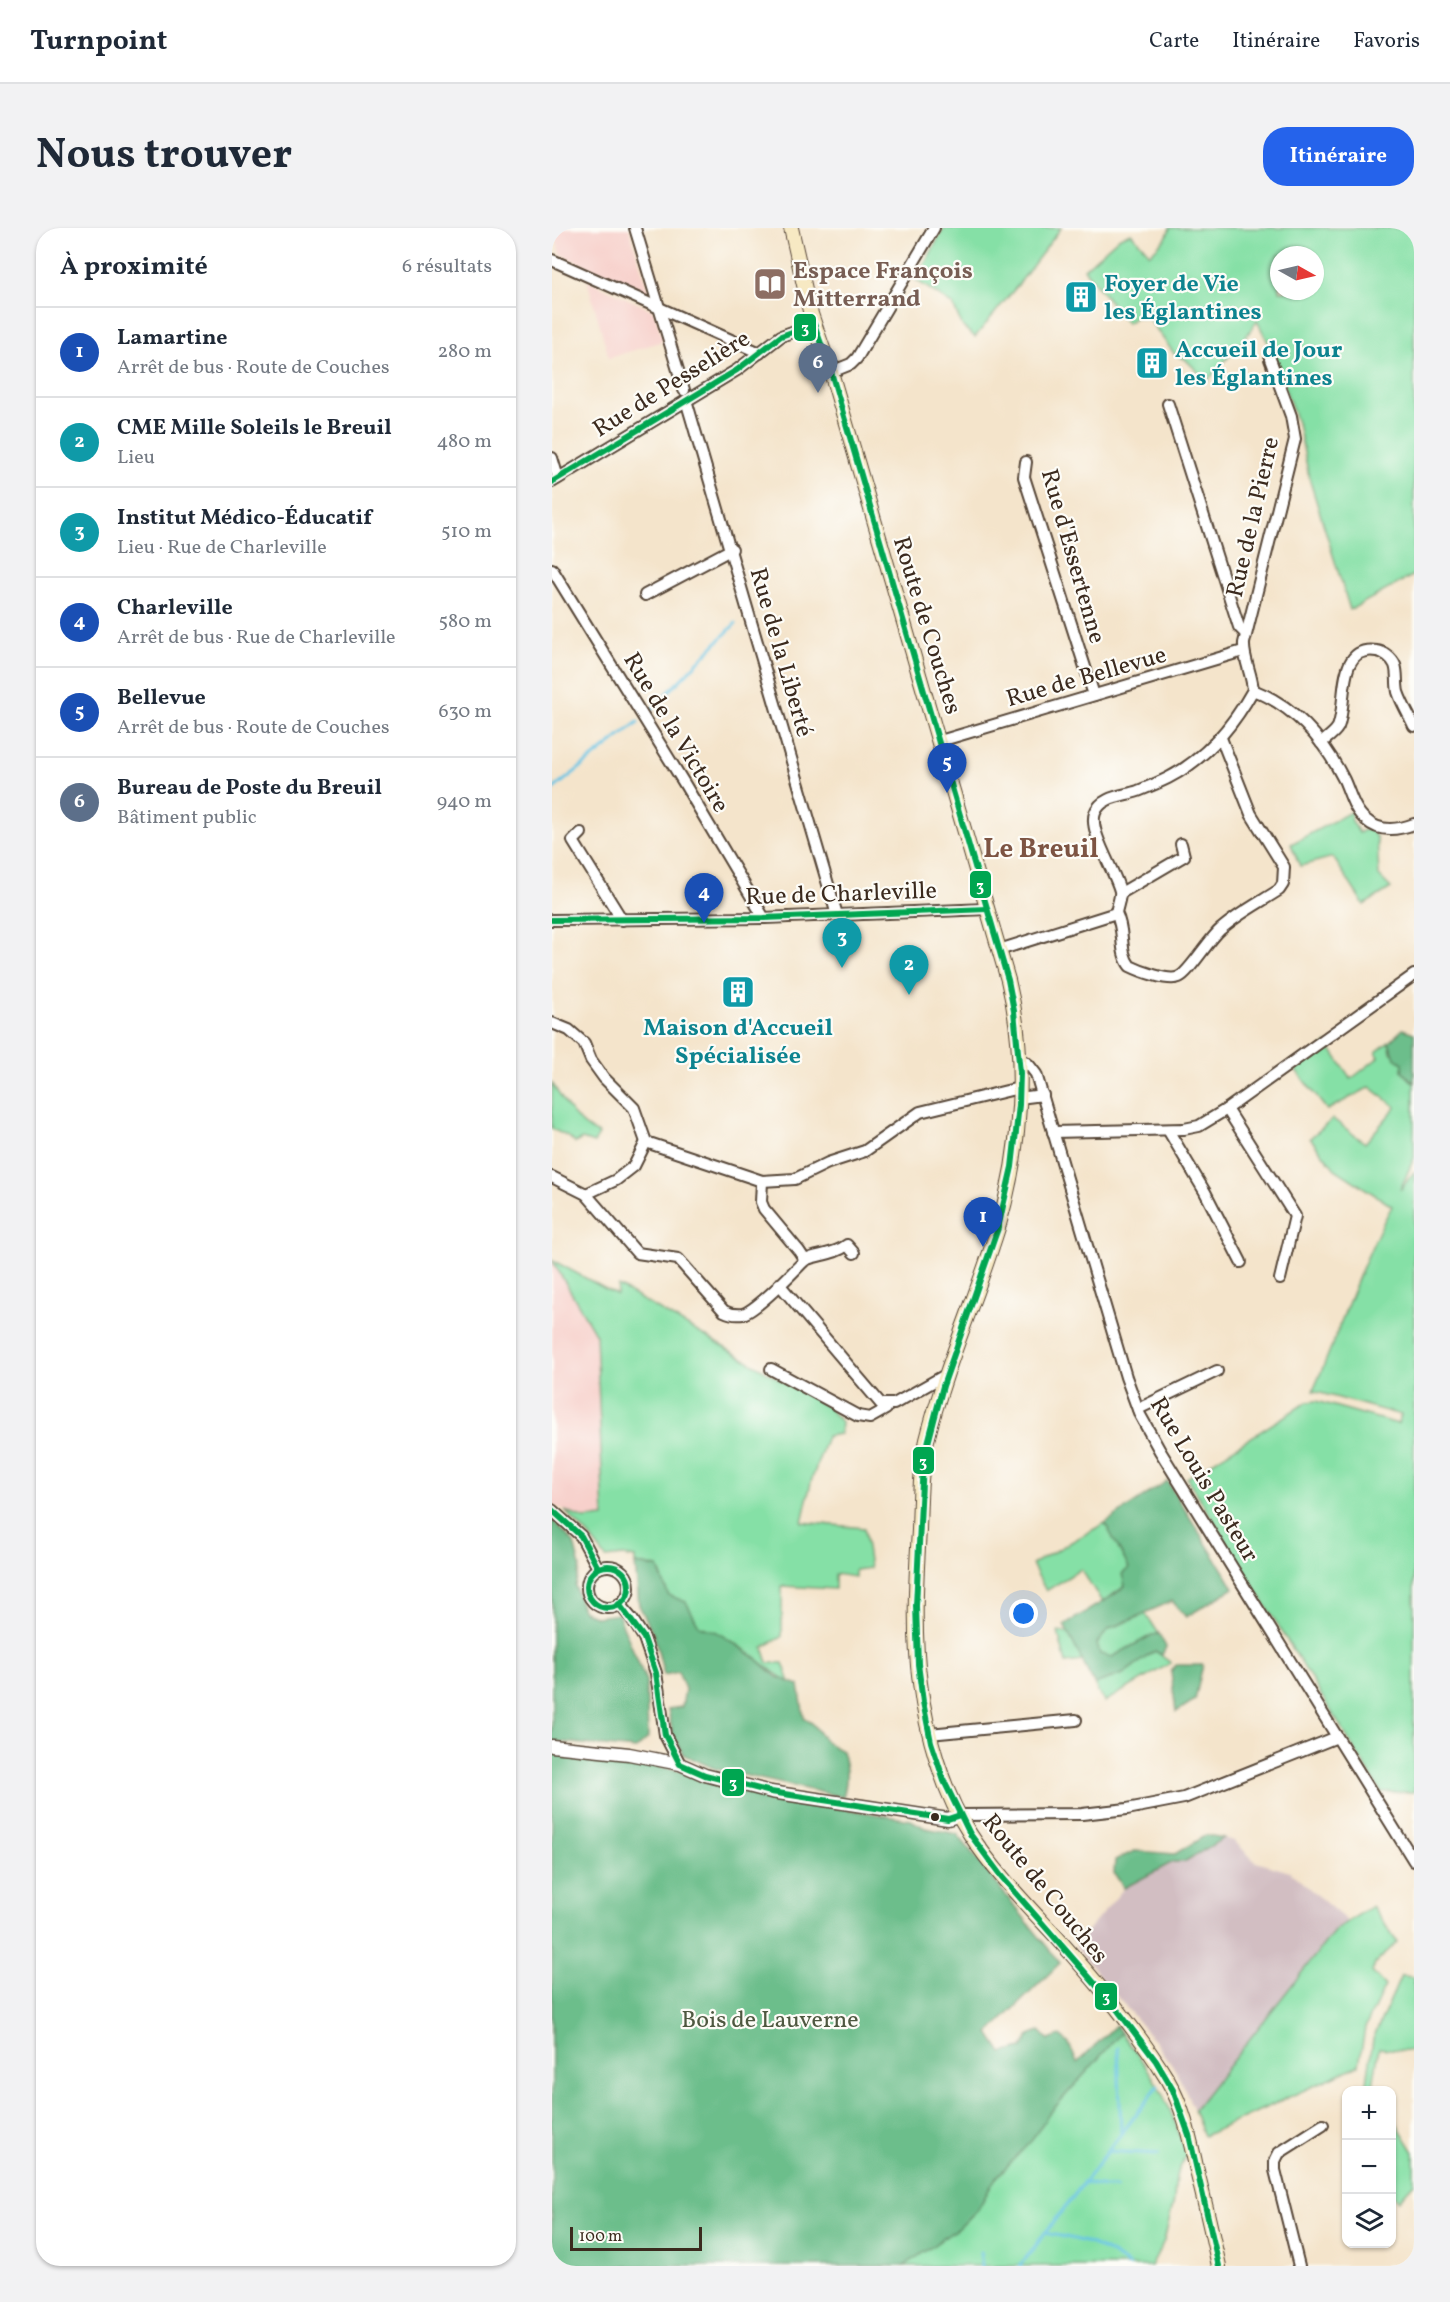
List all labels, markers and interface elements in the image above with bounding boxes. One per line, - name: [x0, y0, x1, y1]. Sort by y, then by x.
- text: Turnpoint: [30, 22, 167, 61]
- text: Carte: [1149, 27, 1199, 56]
- text: Itinéraire: [1232, 27, 1320, 56]
- text: Favoris: [1353, 27, 1420, 56]
- text: Nous trouver: [36, 127, 292, 186]
- button: Itinéraire: [1263, 127, 1414, 186]
- north arrow: [1270, 246, 1324, 300]
- text: À proximité: [60, 249, 208, 285]
- text: 6 résultats: [402, 253, 492, 281]
- place label: Espace François Mitterrand: [793, 255, 973, 317]
- library icon: Espace François Mitterrand: [752, 266, 788, 302]
- place label: Foyer de Vie les Églantines: [1104, 268, 1262, 330]
- building icon: Foyer de Vie les Églantines: [1063, 279, 1099, 315]
- line badge: 3: [793, 313, 817, 342]
- text: 3: [801, 318, 809, 340]
- text: Lamartine: [117, 323, 227, 354]
- street label: Rue de Pesselière: [587, 323, 757, 447]
- place label: Accueil de Jour les Églantines: [1175, 334, 1342, 396]
- text: 1: [75, 338, 84, 366]
- text: 280 m: [437, 338, 492, 366]
- pin: 6: [798, 344, 838, 393]
- building icon: Accueil de Jour les Églantines: [1134, 345, 1170, 381]
- text: Arrêt de bus · Route de Couches: [117, 354, 389, 382]
- text: CME Mille Soleils le Breuil: [117, 413, 392, 444]
- text: 2: [74, 428, 85, 456]
- text: 480 m: [437, 428, 492, 456]
- street label: Rue de la Pierre: [1219, 434, 1289, 601]
- text: Lieu: [117, 444, 155, 472]
- street label: Rue d'Essertenne: [1031, 465, 1113, 648]
- text: Institut Médico-Éducatif: [117, 503, 372, 534]
- text: 3: [74, 518, 85, 546]
- text: 510 m: [441, 518, 492, 546]
- street label: Route de Couches: [883, 532, 969, 719]
- text: Lieu · Rue de Charleville: [117, 534, 327, 562]
- street label: Rue de la Liberté: [740, 564, 820, 741]
- text: Charleville: [117, 593, 233, 624]
- text: 4: [73, 608, 86, 636]
- text: 580 m: [439, 608, 492, 636]
- text: Arrêt de bus · Rue de Charleville: [117, 624, 396, 652]
- street label: Rue de Bellevue: [1002, 639, 1171, 717]
- street label: Rue de la Victoire: [614, 646, 737, 820]
- text: Bellevue: [117, 683, 206, 714]
- text: 5: [75, 698, 84, 726]
- text: 630 m: [439, 698, 492, 726]
- text: Arrêt de bus · Route de Couches: [117, 714, 389, 742]
- pin: 5: [928, 744, 966, 793]
- text: Bureau de Poste du Breuil: [117, 773, 382, 804]
- text: 6: [74, 788, 85, 816]
- text: 940 m: [437, 788, 492, 816]
- text: Bâtiment public: [117, 804, 257, 832]
- district label: Le Breuil: [983, 831, 1099, 869]
- line badge: 3: [969, 870, 992, 899]
- pin: 4: [684, 874, 724, 923]
- street label: Rue de Charleville: [745, 875, 937, 915]
- text: 3: [976, 876, 984, 898]
- pin: 3: [822, 918, 862, 968]
- pin: 2: [890, 946, 928, 995]
- building icon: Maison d'Accueil Spécialisée: [720, 974, 756, 1010]
- place label: Maison d'Accueil Spécialisée: [643, 1012, 833, 1074]
- pin: 1: [964, 1198, 1002, 1247]
- street label: Rue Louis Pasteur: [1140, 1391, 1266, 1569]
- line badge: 3: [912, 1446, 935, 1475]
- text: 3: [919, 1452, 927, 1474]
- your location: [1009, 1599, 1038, 1628]
- line badge: 3: [721, 1768, 745, 1797]
- text: 3: [729, 1773, 737, 1795]
- street label: Route de Couches: [973, 1807, 1116, 1972]
- unlabelled marker: [929, 1811, 941, 1823]
- line badge: 3: [1094, 1982, 1118, 2011]
- text: 3: [1102, 1987, 1110, 2009]
- park label: Bois de Lauverne: [681, 2004, 859, 2038]
- map controls: [1342, 2086, 1396, 2248]
- button: +: [1342, 2086, 1396, 2140]
- button: −: [1342, 2140, 1396, 2194]
- button: layers: [1342, 2194, 1396, 2248]
- scale bar: [570, 2224, 702, 2252]
- text: 100 m: [579, 2226, 622, 2248]

